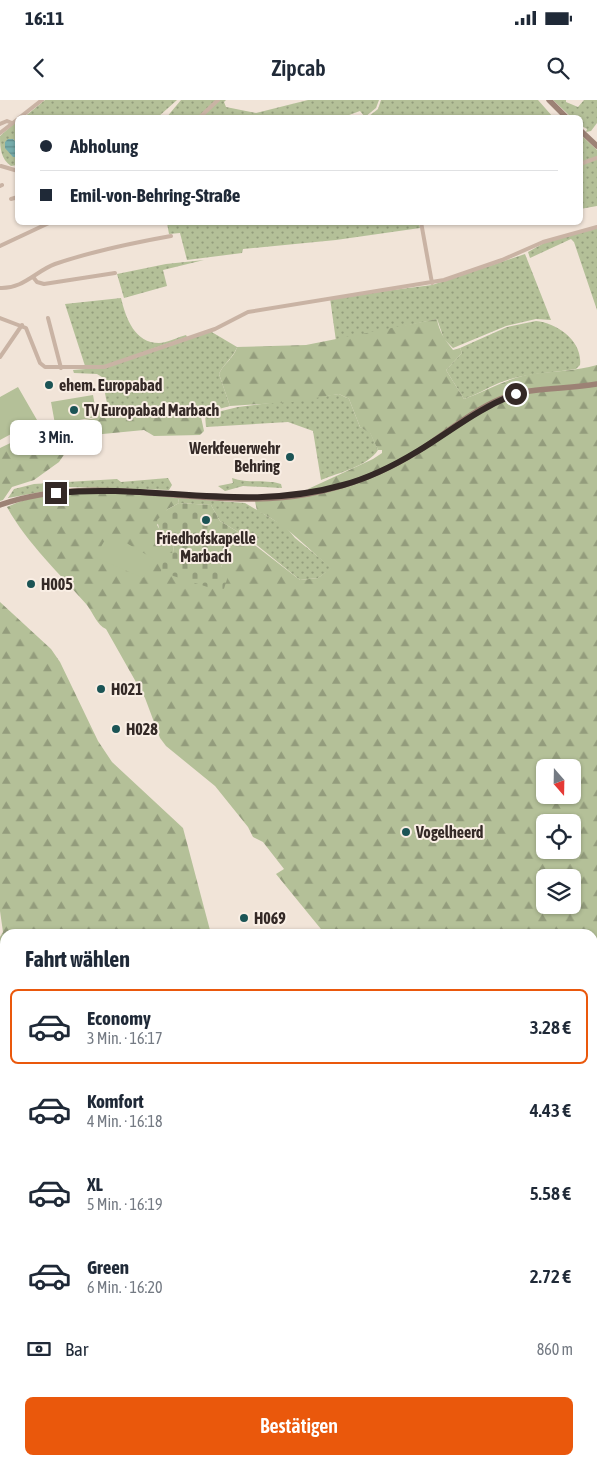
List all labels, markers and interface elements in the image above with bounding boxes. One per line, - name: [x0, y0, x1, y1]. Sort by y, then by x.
- text: 16:11: [25, 7, 64, 29]
- icon: back: [25, 54, 53, 82]
- icon: search: [544, 54, 572, 82]
- text: Zipcab: [271, 55, 326, 81]
- text: Abholung: [70, 135, 138, 157]
- text: Emil-von-Behring-Straße: [70, 184, 241, 206]
- place label: ehem. Europabad: [59, 376, 163, 394]
- marker: ehem. Europabad: [43, 379, 55, 391]
- route start: [505, 383, 527, 405]
- place label: TV Europabad Marbach: [84, 401, 219, 419]
- marker: TV Europabad Marbach: [68, 404, 80, 416]
- callout: 3 Min.: [10, 420, 102, 456]
- text: 3 Min.: [39, 428, 73, 446]
- place label: Werkfeuerwehr Behring: [188, 439, 280, 475]
- marker: Werkfeuerwehr Behring: [284, 451, 296, 463]
- route end: [45, 482, 67, 504]
- marker: Friedhofskapelle Marbach: [200, 514, 212, 526]
- place label: Friedhofskapelle Marbach: [156, 529, 256, 565]
- place label: H005: [41, 575, 73, 593]
- marker: H005: [25, 578, 37, 590]
- place label: H021: [111, 680, 143, 698]
- marker: H021: [95, 683, 107, 695]
- place label: H028: [126, 720, 158, 738]
- marker: H028: [110, 723, 122, 735]
- north arrow: [536, 759, 581, 804]
- map controls: [536, 759, 581, 914]
- button: locate: [536, 814, 581, 859]
- place label: Vogelheerd: [415, 823, 484, 841]
- marker: Vogelheerd: [400, 826, 412, 838]
- button: layers: [536, 869, 581, 914]
- place label: H069: [254, 909, 286, 927]
- marker: H069: [238, 912, 250, 924]
- text: Fahrt wählen: [25, 946, 130, 972]
- icon: car: [27, 1004, 72, 1049]
- text: Economy: [87, 1007, 151, 1029]
- text: 3.28 €: [530, 1016, 571, 1038]
- text: 3 Min. · 16:17: [87, 1029, 162, 1047]
- icon: car: [27, 1087, 72, 1132]
- text: Komfort: [87, 1090, 144, 1112]
- text: 4.43 €: [530, 1099, 571, 1121]
- text: 4 Min. · 16:18: [87, 1112, 162, 1130]
- icon: car: [27, 1170, 72, 1215]
- text: XL: [87, 1173, 103, 1195]
- text: 5.58 €: [530, 1182, 571, 1204]
- text: 5 Min. · 16:19: [87, 1195, 162, 1213]
- icon: car: [27, 1253, 72, 1298]
- text: Green: [87, 1256, 129, 1278]
- text: 2.72 €: [530, 1265, 571, 1287]
- text: 6 Min. · 16:20: [87, 1278, 162, 1296]
- icon: cash: [25, 1335, 53, 1363]
- text: Bar: [65, 1338, 88, 1360]
- text: 860 m: [537, 1340, 573, 1358]
- button: Bestätigen: [25, 1397, 573, 1455]

